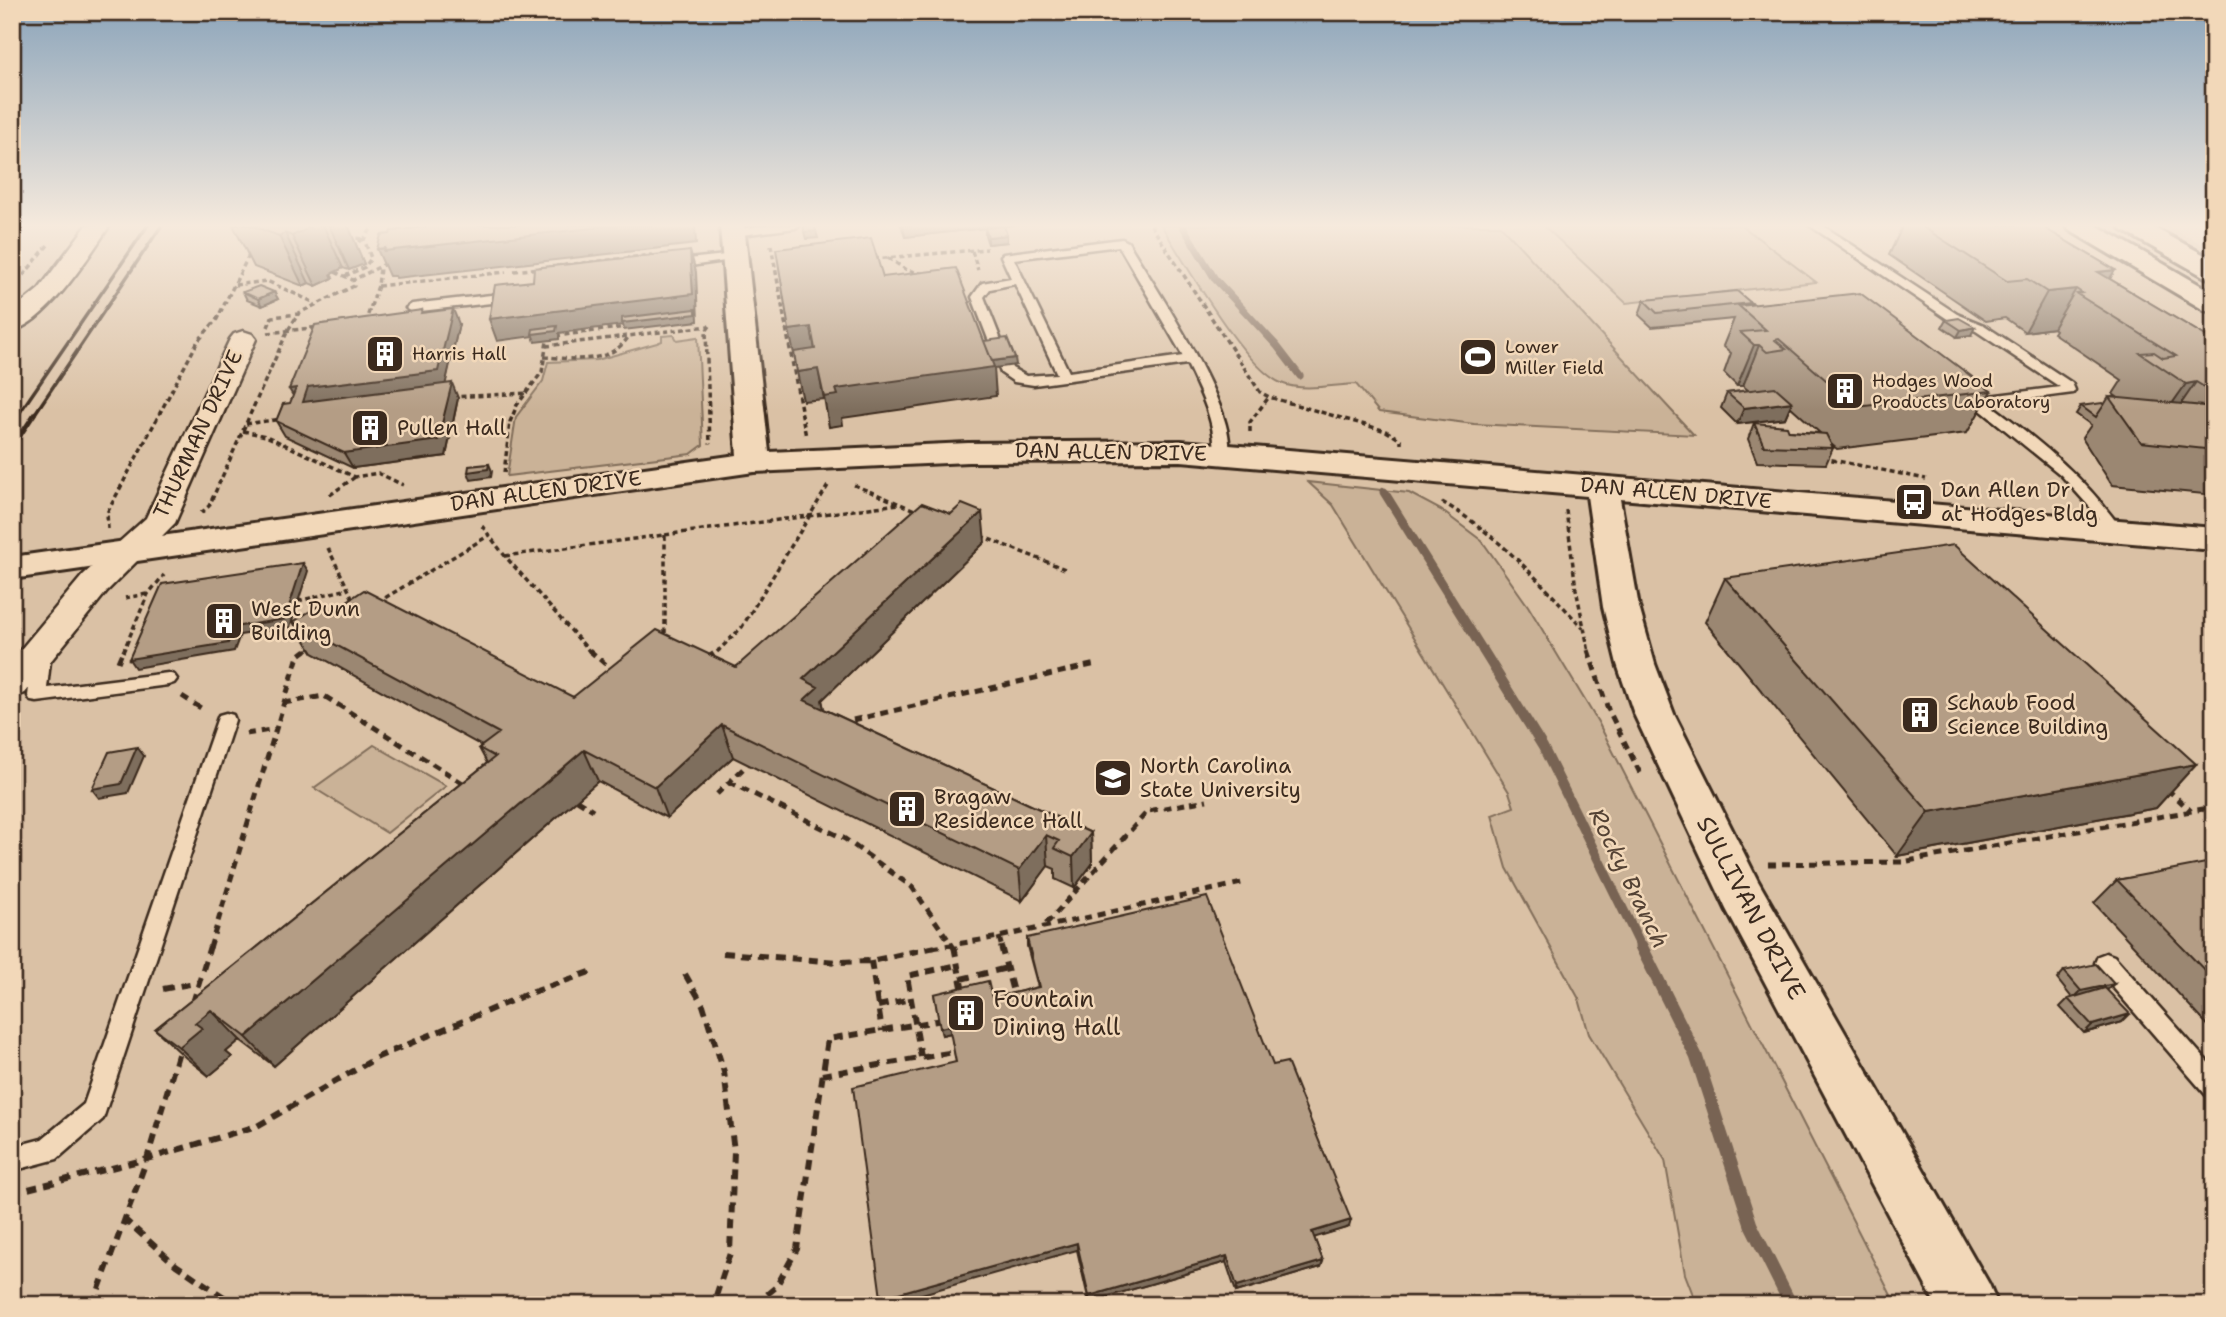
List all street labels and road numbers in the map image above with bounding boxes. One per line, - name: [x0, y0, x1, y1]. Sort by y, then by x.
- street label: THURMAN DRIVE: [147, 345, 249, 523]
- street label: DAN ALLEN DRIVE: [1015, 436, 1207, 468]
- street label: DAN ALLEN DRIVE: [449, 464, 643, 518]
- street label: DAN ALLEN DRIVE: [1579, 471, 1773, 515]
- street label: SULLIVAN DRIVE: [1689, 811, 1813, 1005]

